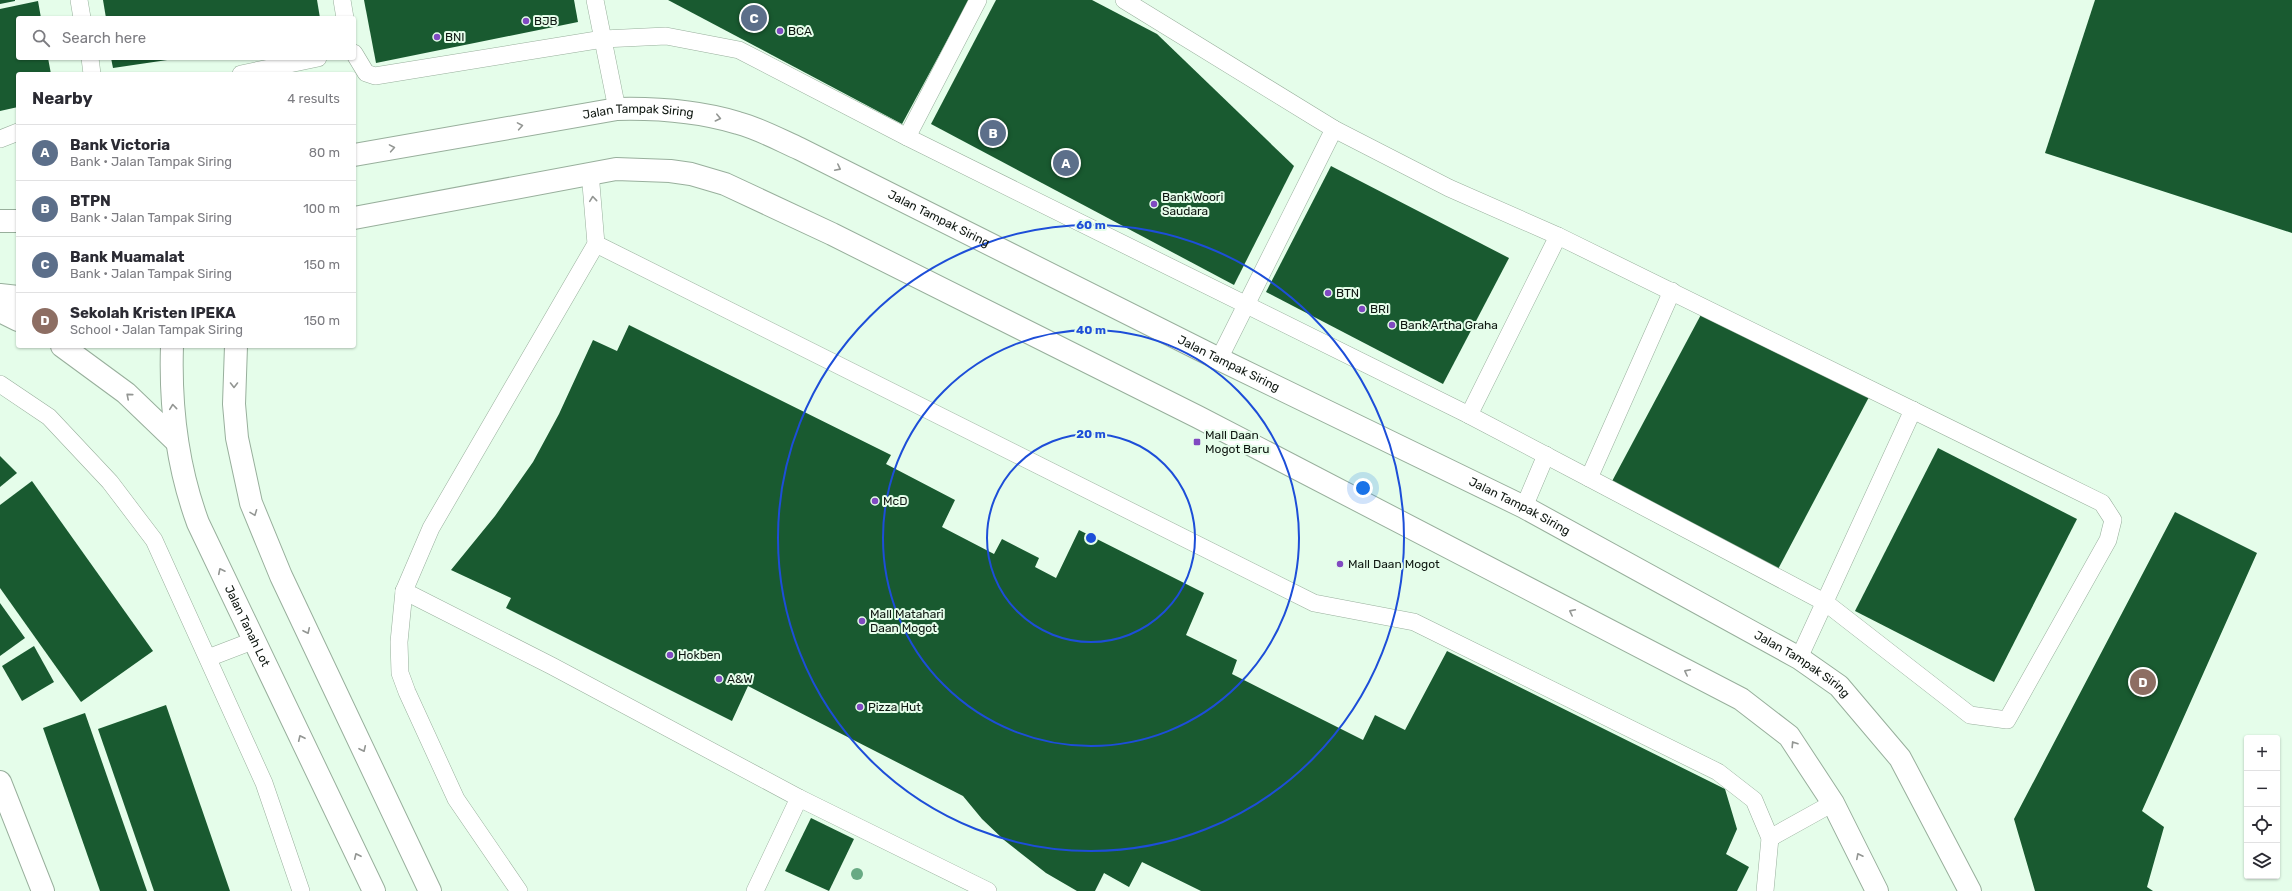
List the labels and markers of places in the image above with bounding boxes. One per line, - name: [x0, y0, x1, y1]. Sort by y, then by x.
- pin: C: [741, 3, 767, 33]
- place label: BJB: [534, 14, 558, 28]
- marker: BJB: [521, 16, 531, 26]
- place label: BCA: [788, 24, 812, 38]
- marker: BCA: [775, 26, 785, 36]
- place label: BNI: [445, 30, 465, 44]
- marker: BNI: [432, 32, 442, 42]
- pin: B: [980, 118, 1006, 148]
- pin: A: [1053, 148, 1079, 178]
- place label: Bank Woori Saudara: [1162, 190, 1223, 218]
- marker: Bank Woori Saudara: [1149, 199, 1159, 209]
- place label: BTN: [1336, 286, 1359, 300]
- marker: BTN: [1323, 288, 1333, 298]
- place label: BRI: [1370, 302, 1389, 316]
- marker: BRI: [1357, 304, 1367, 314]
- place label: Bank Artha Graha: [1400, 318, 1498, 332]
- marker: Bank Artha Graha: [1387, 320, 1397, 330]
- place label: Mall Daan Mogot Baru: [1205, 428, 1269, 456]
- marker: Mall Daan Mogot Baru: [1192, 437, 1202, 447]
- place label: McD: [883, 494, 907, 508]
- marker: McD: [870, 496, 880, 506]
- centre of rings: [1084, 531, 1098, 545]
- place label: Mall Daan Mogot: [1348, 557, 1440, 571]
- marker: Mall Daan Mogot: [1335, 559, 1345, 569]
- place label: Mall Matahari Daan Mogot: [870, 607, 944, 635]
- marker: Mall Matahari Daan Mogot: [857, 616, 867, 626]
- place label: Hokben: [678, 648, 721, 662]
- marker: Hokben: [665, 650, 675, 660]
- pin: D: [2130, 667, 2156, 697]
- place label: A&W: [727, 672, 753, 686]
- marker: A&W: [714, 674, 724, 684]
- place label: Pizza Hut: [868, 700, 921, 714]
- marker: Pizza Hut: [855, 702, 865, 712]

